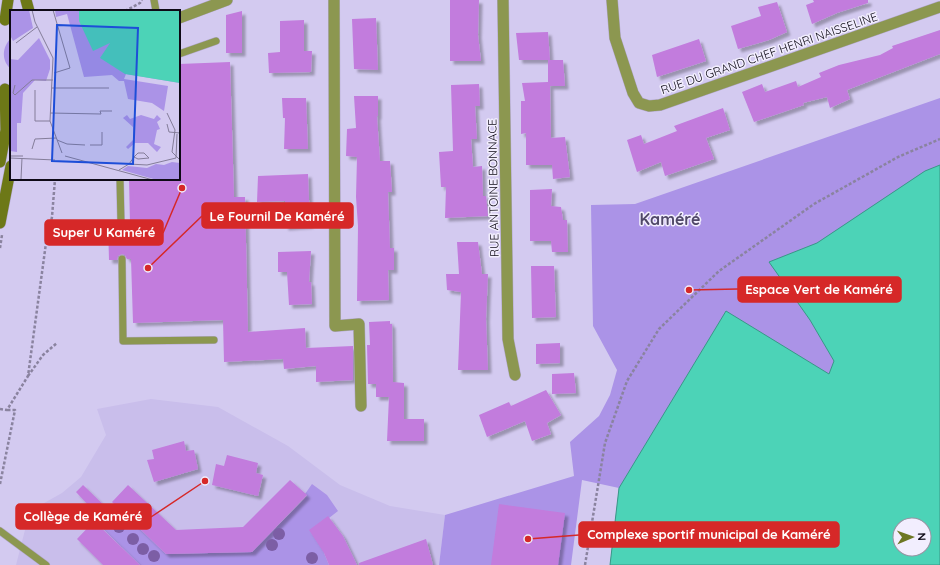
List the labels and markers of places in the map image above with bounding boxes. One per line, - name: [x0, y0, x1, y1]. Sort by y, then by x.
- callout: Le Fournil De Kaméré: [202, 203, 353, 228]
- callout: Super U Kaméré: [45, 220, 163, 245]
- callout: Espace Vert de Kaméré: [738, 277, 901, 302]
- callout: Collège de Kaméré: [16, 504, 151, 529]
- callout: Complexe sportif municipal de Kaméré: [579, 522, 839, 547]

